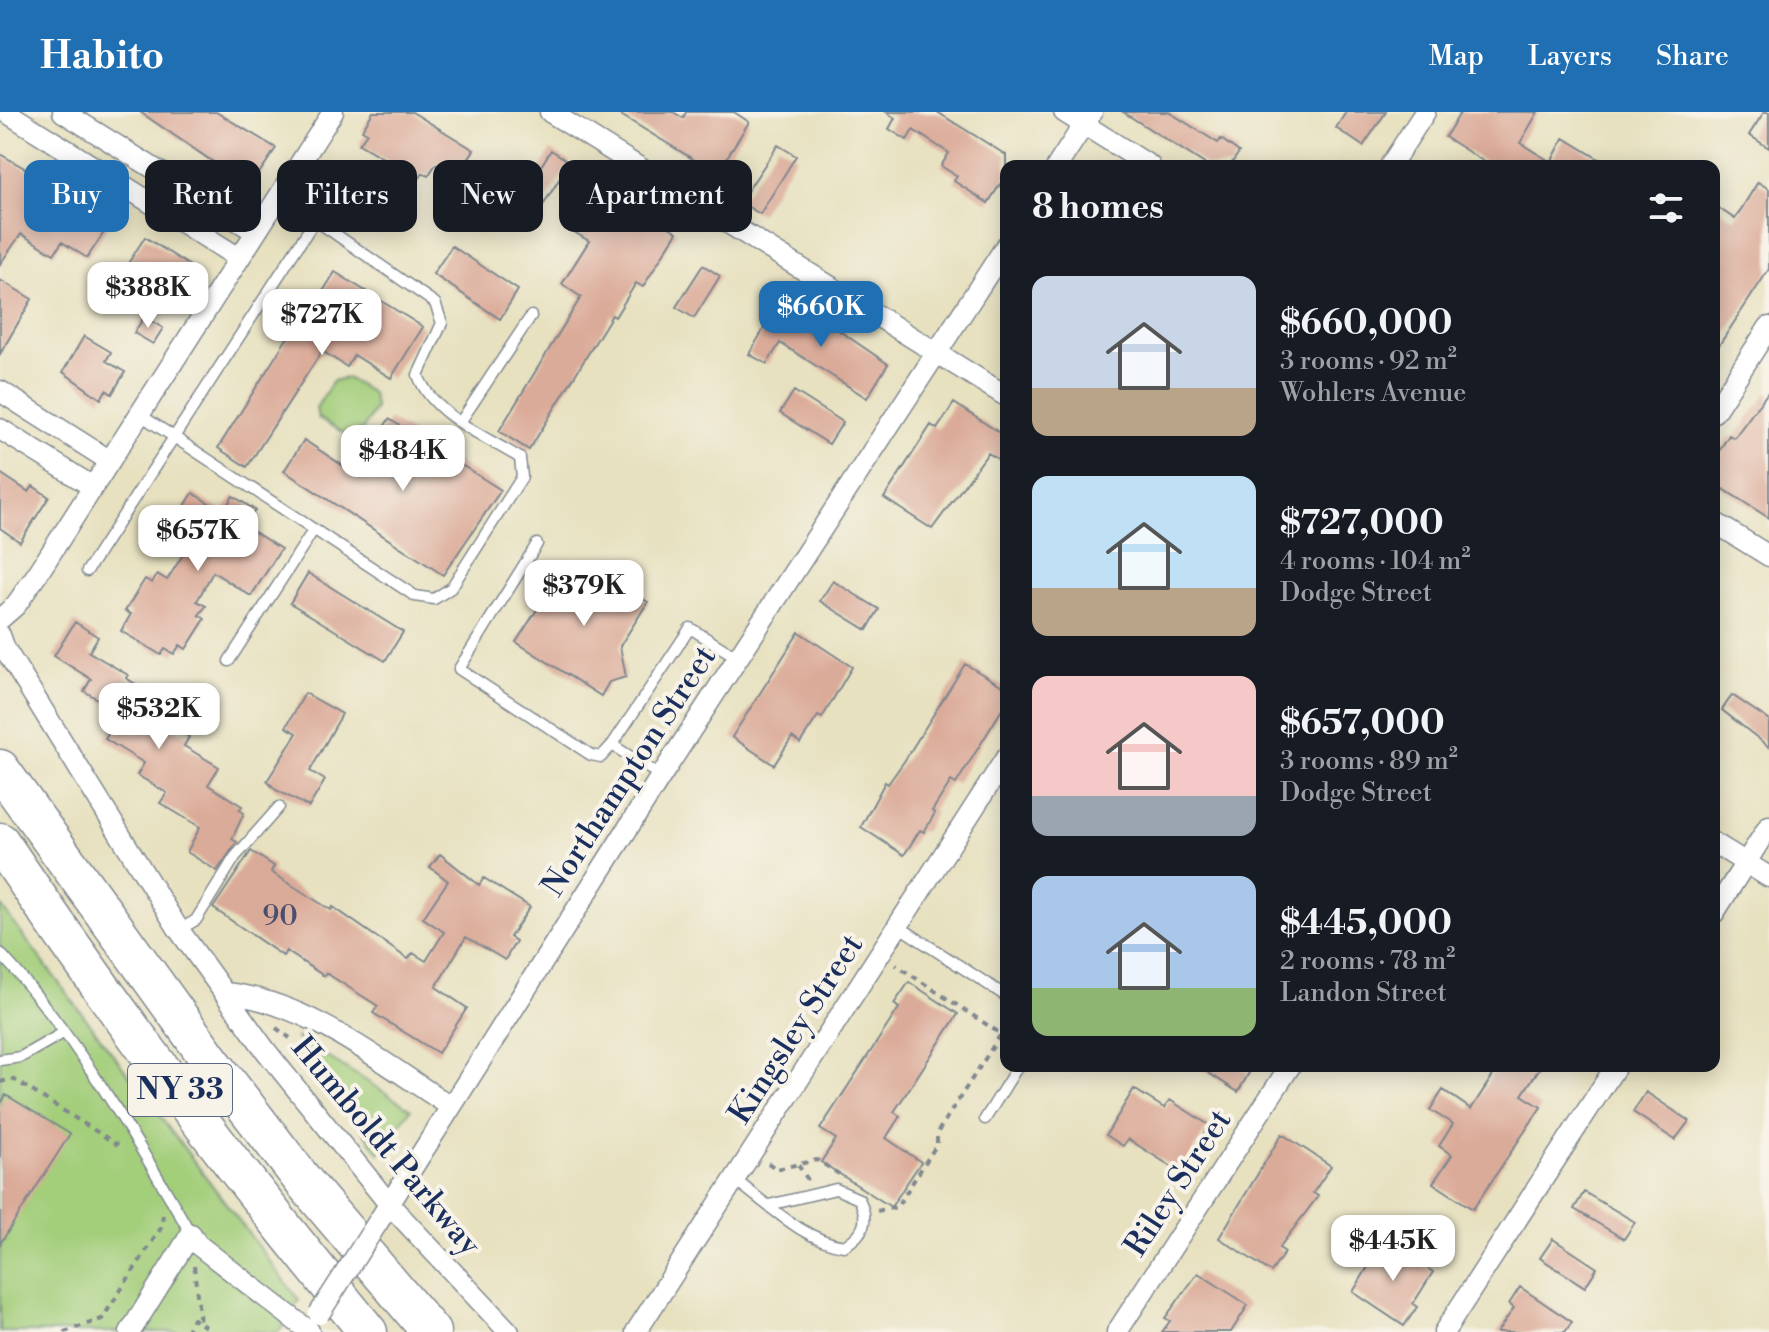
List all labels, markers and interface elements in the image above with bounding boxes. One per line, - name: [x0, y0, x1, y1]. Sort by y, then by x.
- text: Habito: [40, 33, 164, 80]
- text: Map: [1429, 39, 1484, 74]
- text: Layers: [1528, 39, 1612, 74]
- text: Share: [1656, 39, 1729, 74]
- chip: Buy: [24, 160, 129, 232]
- chip: Rent: [145, 160, 261, 232]
- chip: Filters: [277, 160, 417, 232]
- chip: New: [433, 160, 543, 232]
- chip: Apartment: [559, 160, 752, 232]
- icon: filters: [1644, 186, 1688, 230]
- text: 8 homes: [1032, 187, 1164, 229]
- pin: $388K: [92, 262, 204, 330]
- text: $388K: [105, 272, 191, 304]
- pin: $660K: [765, 281, 877, 349]
- pin: $727K: [266, 289, 378, 357]
- text: $660K: [777, 291, 865, 323]
- text: $727K: [281, 299, 363, 331]
- text: $660,000: [1280, 303, 1452, 345]
- icon: home: [1096, 308, 1192, 404]
- text: 3 rooms · 92 m²: [1280, 345, 1457, 377]
- text: Wohlers Avenue: [1280, 377, 1466, 409]
- pin: $484K: [347, 425, 459, 493]
- text: $484K: [359, 435, 447, 467]
- text: $727,000: [1280, 503, 1444, 545]
- pin: $657K: [142, 505, 254, 573]
- icon: home: [1096, 508, 1192, 604]
- text: $657K: [156, 515, 240, 547]
- text: 4 rooms · 104 m²: [1280, 545, 1470, 577]
- pin: $379K: [528, 560, 640, 628]
- text: $379K: [543, 570, 625, 602]
- text: Dodge Street: [1280, 577, 1432, 609]
- street label: Northampton Street: [533, 638, 725, 904]
- pin: $532K: [103, 683, 215, 751]
- text: $532K: [117, 693, 201, 725]
- text: $657,000: [1280, 703, 1445, 745]
- icon: home: [1096, 708, 1192, 804]
- text: 3 rooms · 89 m²: [1280, 745, 1458, 777]
- text: Dodge Street: [1280, 777, 1432, 809]
- house number: 90: [262, 899, 298, 934]
- text: $445,000: [1280, 903, 1452, 945]
- icon: home: [1096, 908, 1192, 1004]
- street label: Kingsley Street: [720, 927, 872, 1131]
- text: 2 rooms · 78 m²: [1280, 945, 1455, 977]
- text: Landon Street: [1280, 977, 1447, 1009]
- street label: Humboldt Parkway: [283, 1028, 490, 1264]
- road number: NY 33: [128, 1064, 232, 1116]
- street label: Riley Street: [1116, 1102, 1240, 1264]
- pin: $445K: [1337, 1215, 1449, 1283]
- text: $445K: [1349, 1225, 1437, 1257]

